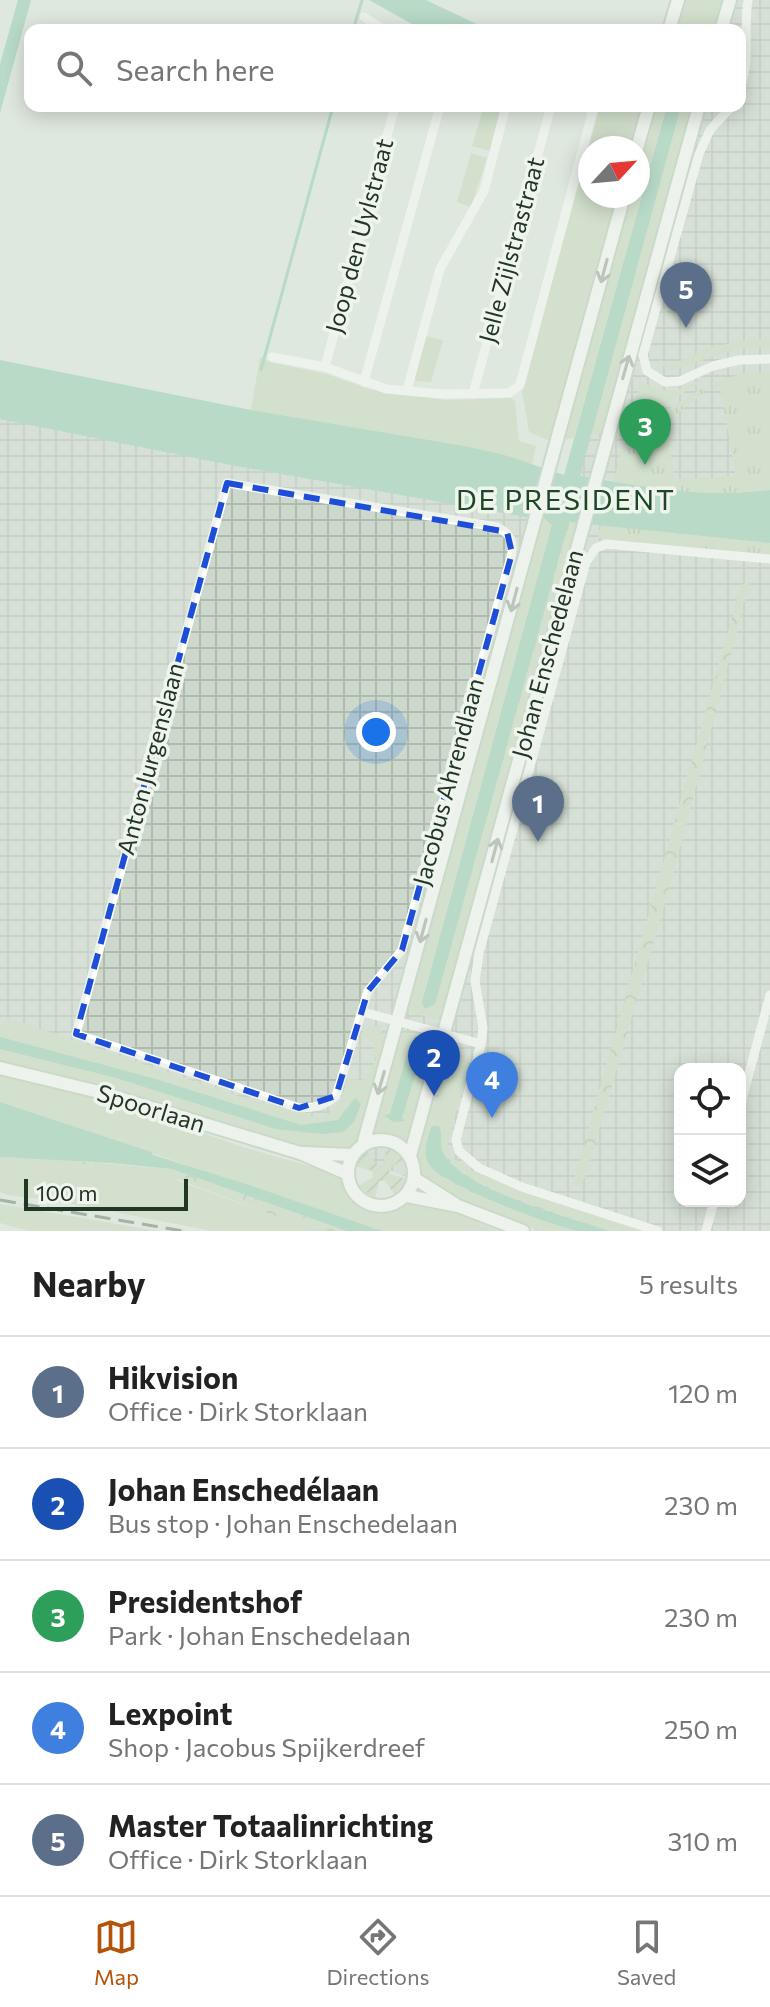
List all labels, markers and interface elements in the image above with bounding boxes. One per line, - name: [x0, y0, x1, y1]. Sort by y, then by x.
- search box: [24, 24, 746, 112]
- icon: search: [52, 46, 96, 90]
- text: Search here: [116, 50, 275, 87]
- street label: Joop den Uylstraat: [319, 135, 399, 336]
- north arrow: [578, 136, 650, 208]
- street label: Jelle Zijlstrastraat: [472, 153, 549, 346]
- one-way arrow: [595, 258, 610, 284]
- pin: 5: [660, 262, 712, 328]
- one-way arrow: [619, 355, 634, 381]
- pin: 3: [619, 399, 671, 465]
- district label: DE PRESIDENT: [456, 482, 676, 516]
- street label: Johan Enschedelaan: [505, 546, 588, 761]
- one-way arrow: [506, 586, 521, 612]
- street label: Anton Jurgenslaan: [110, 659, 189, 858]
- street label: Jacobus Ahrendlaan: [406, 675, 489, 889]
- your location: [356, 712, 396, 752]
- pin: 1: [512, 776, 564, 842]
- one-way arrow: [488, 837, 503, 863]
- one-way arrow: [415, 918, 430, 944]
- pin: 2: [408, 1030, 460, 1096]
- pin: 4: [466, 1052, 518, 1118]
- map controls: [674, 1063, 746, 1207]
- button: locate: [674, 1063, 746, 1135]
- one-way arrow: [373, 1069, 388, 1095]
- street label: Spoorlaan: [94, 1077, 209, 1138]
- button: layers: [674, 1135, 746, 1207]
- scale bar: [24, 1175, 188, 1211]
- text: 100 m: [36, 1179, 98, 1206]
- text: Nearby: [32, 1262, 146, 1304]
- text: 5 results: [639, 1268, 738, 1299]
- text: Hikvision: [108, 1358, 238, 1395]
- text: 1: [52, 1377, 64, 1408]
- text: 120 m: [668, 1377, 738, 1408]
- text: Office · Dirk Storklaan: [108, 1395, 368, 1426]
- text: Johan Enschedélaan: [108, 1470, 379, 1507]
- text: 2: [51, 1489, 65, 1520]
- text: 230 m: [664, 1489, 738, 1520]
- text: Bus stop · Johan Enschedelaan: [108, 1507, 458, 1538]
- text: Presidentshof: [108, 1582, 302, 1619]
- text: 3: [50, 1601, 66, 1632]
- text: 230 m: [664, 1601, 738, 1632]
- text: Park · Johan Enschedelaan: [108, 1619, 411, 1650]
- text: Lexpoint: [108, 1694, 232, 1731]
- text: 4: [50, 1713, 66, 1744]
- text: 250 m: [664, 1713, 738, 1744]
- text: Shop · Jacobus Spijkerdreef: [108, 1731, 425, 1762]
- text: Master Totaalinrichting: [108, 1806, 433, 1843]
- text: 5: [50, 1825, 66, 1856]
- text: 310 m: [667, 1825, 738, 1856]
- text: Office · Dirk Storklaan: [108, 1843, 368, 1874]
- tab: Map: [94, 1915, 139, 1990]
- tab: Directions: [326, 1915, 430, 1990]
- tab: Saved: [617, 1915, 676, 1990]

